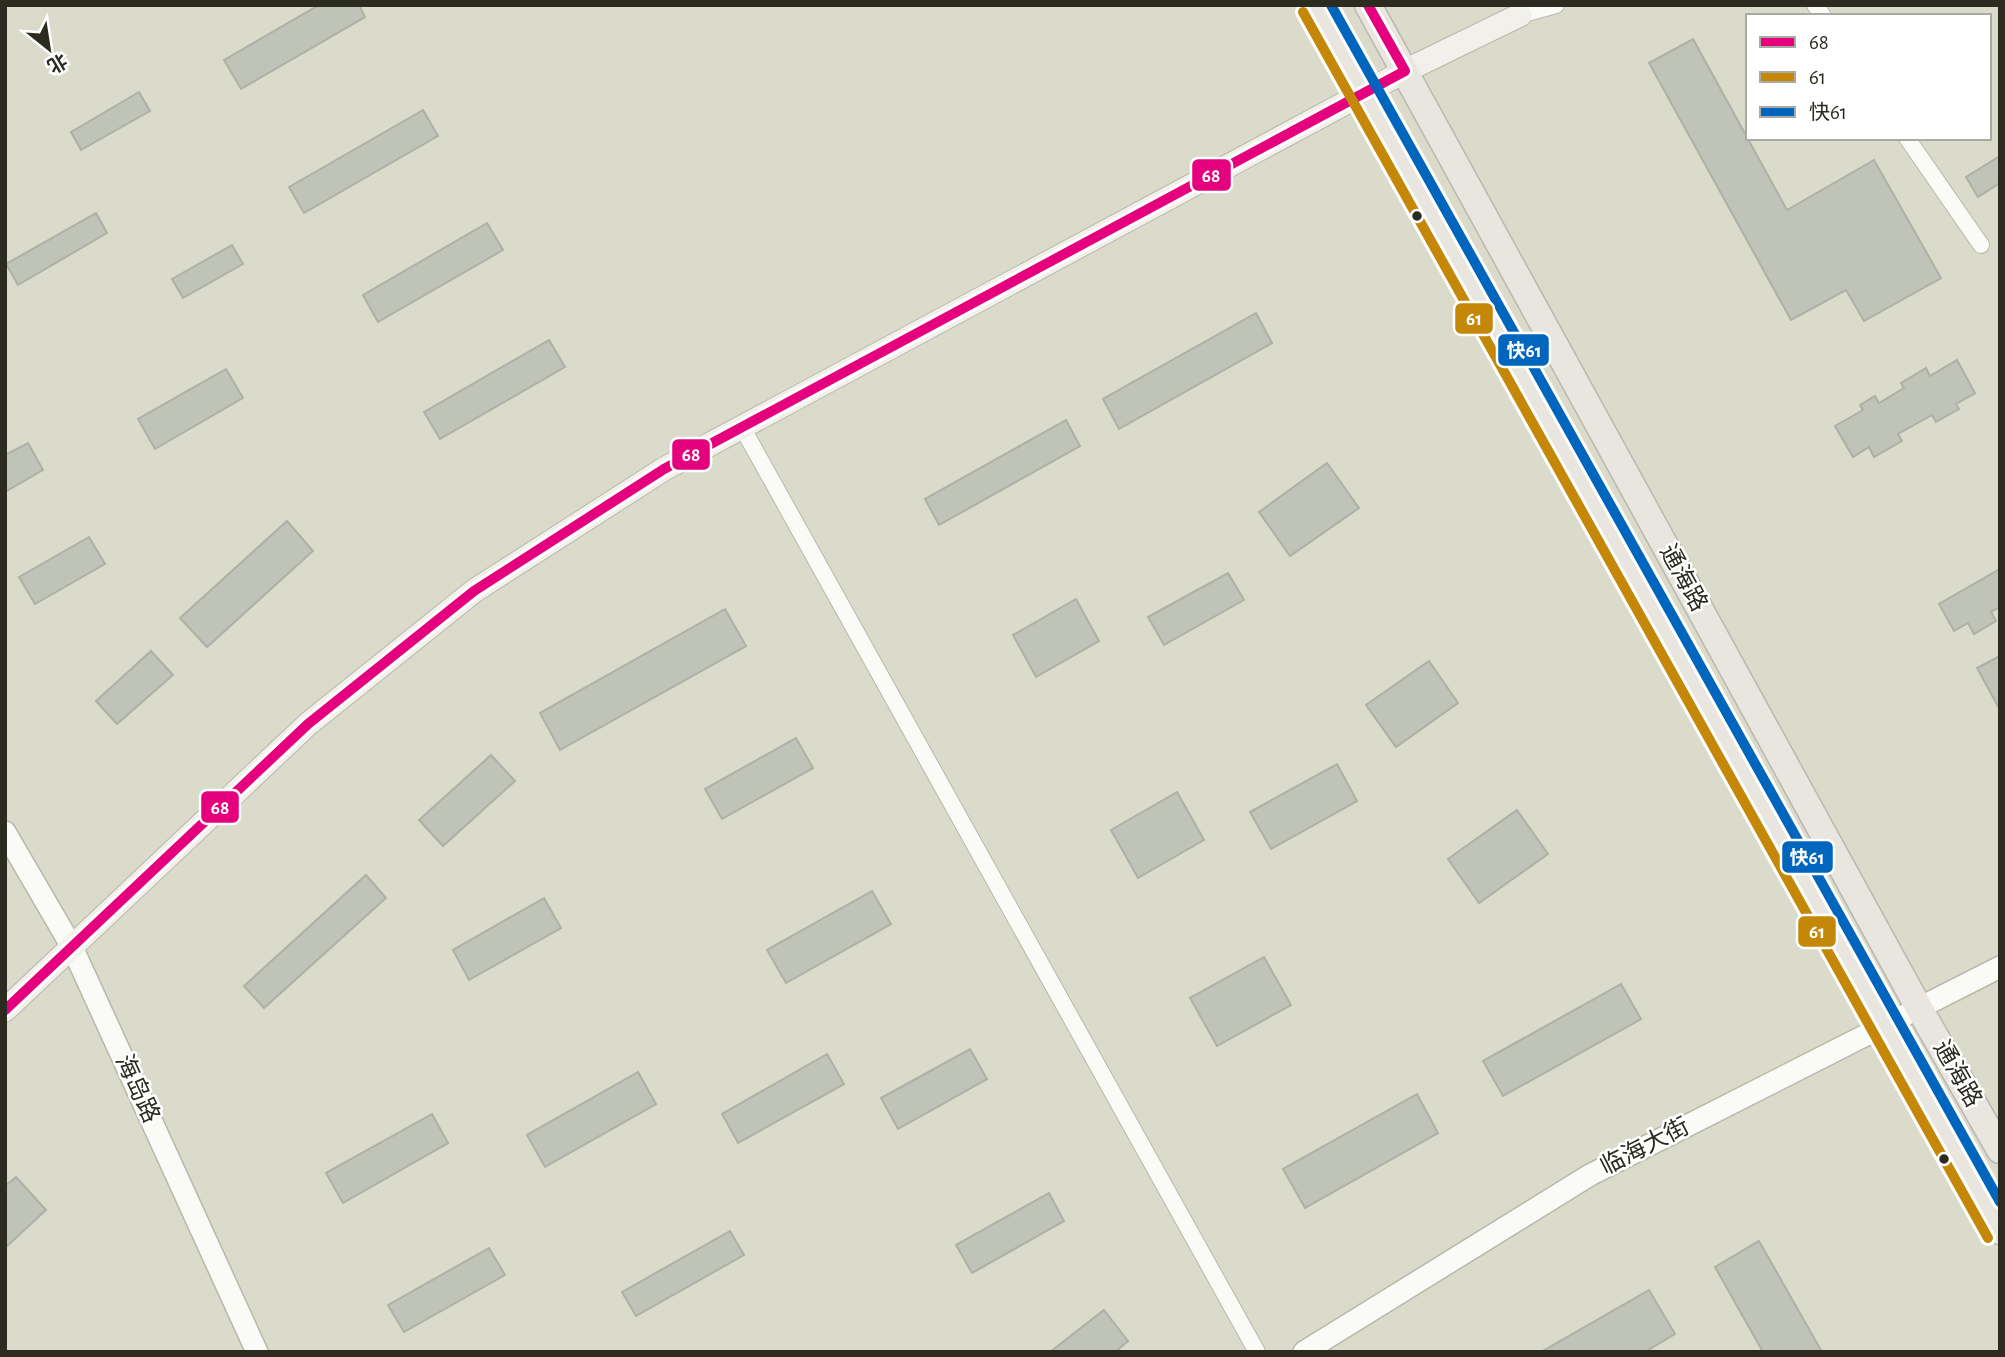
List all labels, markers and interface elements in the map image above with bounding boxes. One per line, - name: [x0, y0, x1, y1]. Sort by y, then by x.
- north arrow: [14, 14, 84, 84]
- legend: [1746, 14, 1991, 140]
- text: 68: [1809, 32, 1829, 53]
- text: 北: [44, 49, 70, 76]
- text: 61: [1809, 67, 1826, 88]
- text: 快61: [1809, 101, 1847, 123]
- line badge: 68: [1191, 158, 1232, 192]
- text: 68: [1202, 167, 1220, 186]
- unlabelled marker: [1410, 209, 1424, 223]
- line badge: 61: [1454, 302, 1494, 335]
- text: 61: [1466, 310, 1482, 329]
- line badge: 快61: [1497, 333, 1550, 367]
- text: 快61: [1506, 341, 1542, 361]
- line badge: 68: [671, 438, 711, 471]
- text: 68: [682, 446, 700, 465]
- street label: 通海路: [1655, 540, 1713, 615]
- line badge: 68: [200, 790, 240, 824]
- text: 68: [211, 799, 229, 818]
- line badge: 快61: [1781, 840, 1834, 874]
- text: 快61: [1789, 848, 1825, 868]
- line badge: 61: [1797, 915, 1837, 948]
- text: 61: [1809, 923, 1825, 942]
- street label: 通海路: [1929, 1036, 1987, 1111]
- street label: 海岛路: [111, 1050, 165, 1127]
- street label: 临海大街: [1596, 1113, 1693, 1179]
- unlabelled marker: [1937, 1152, 1951, 1166]

